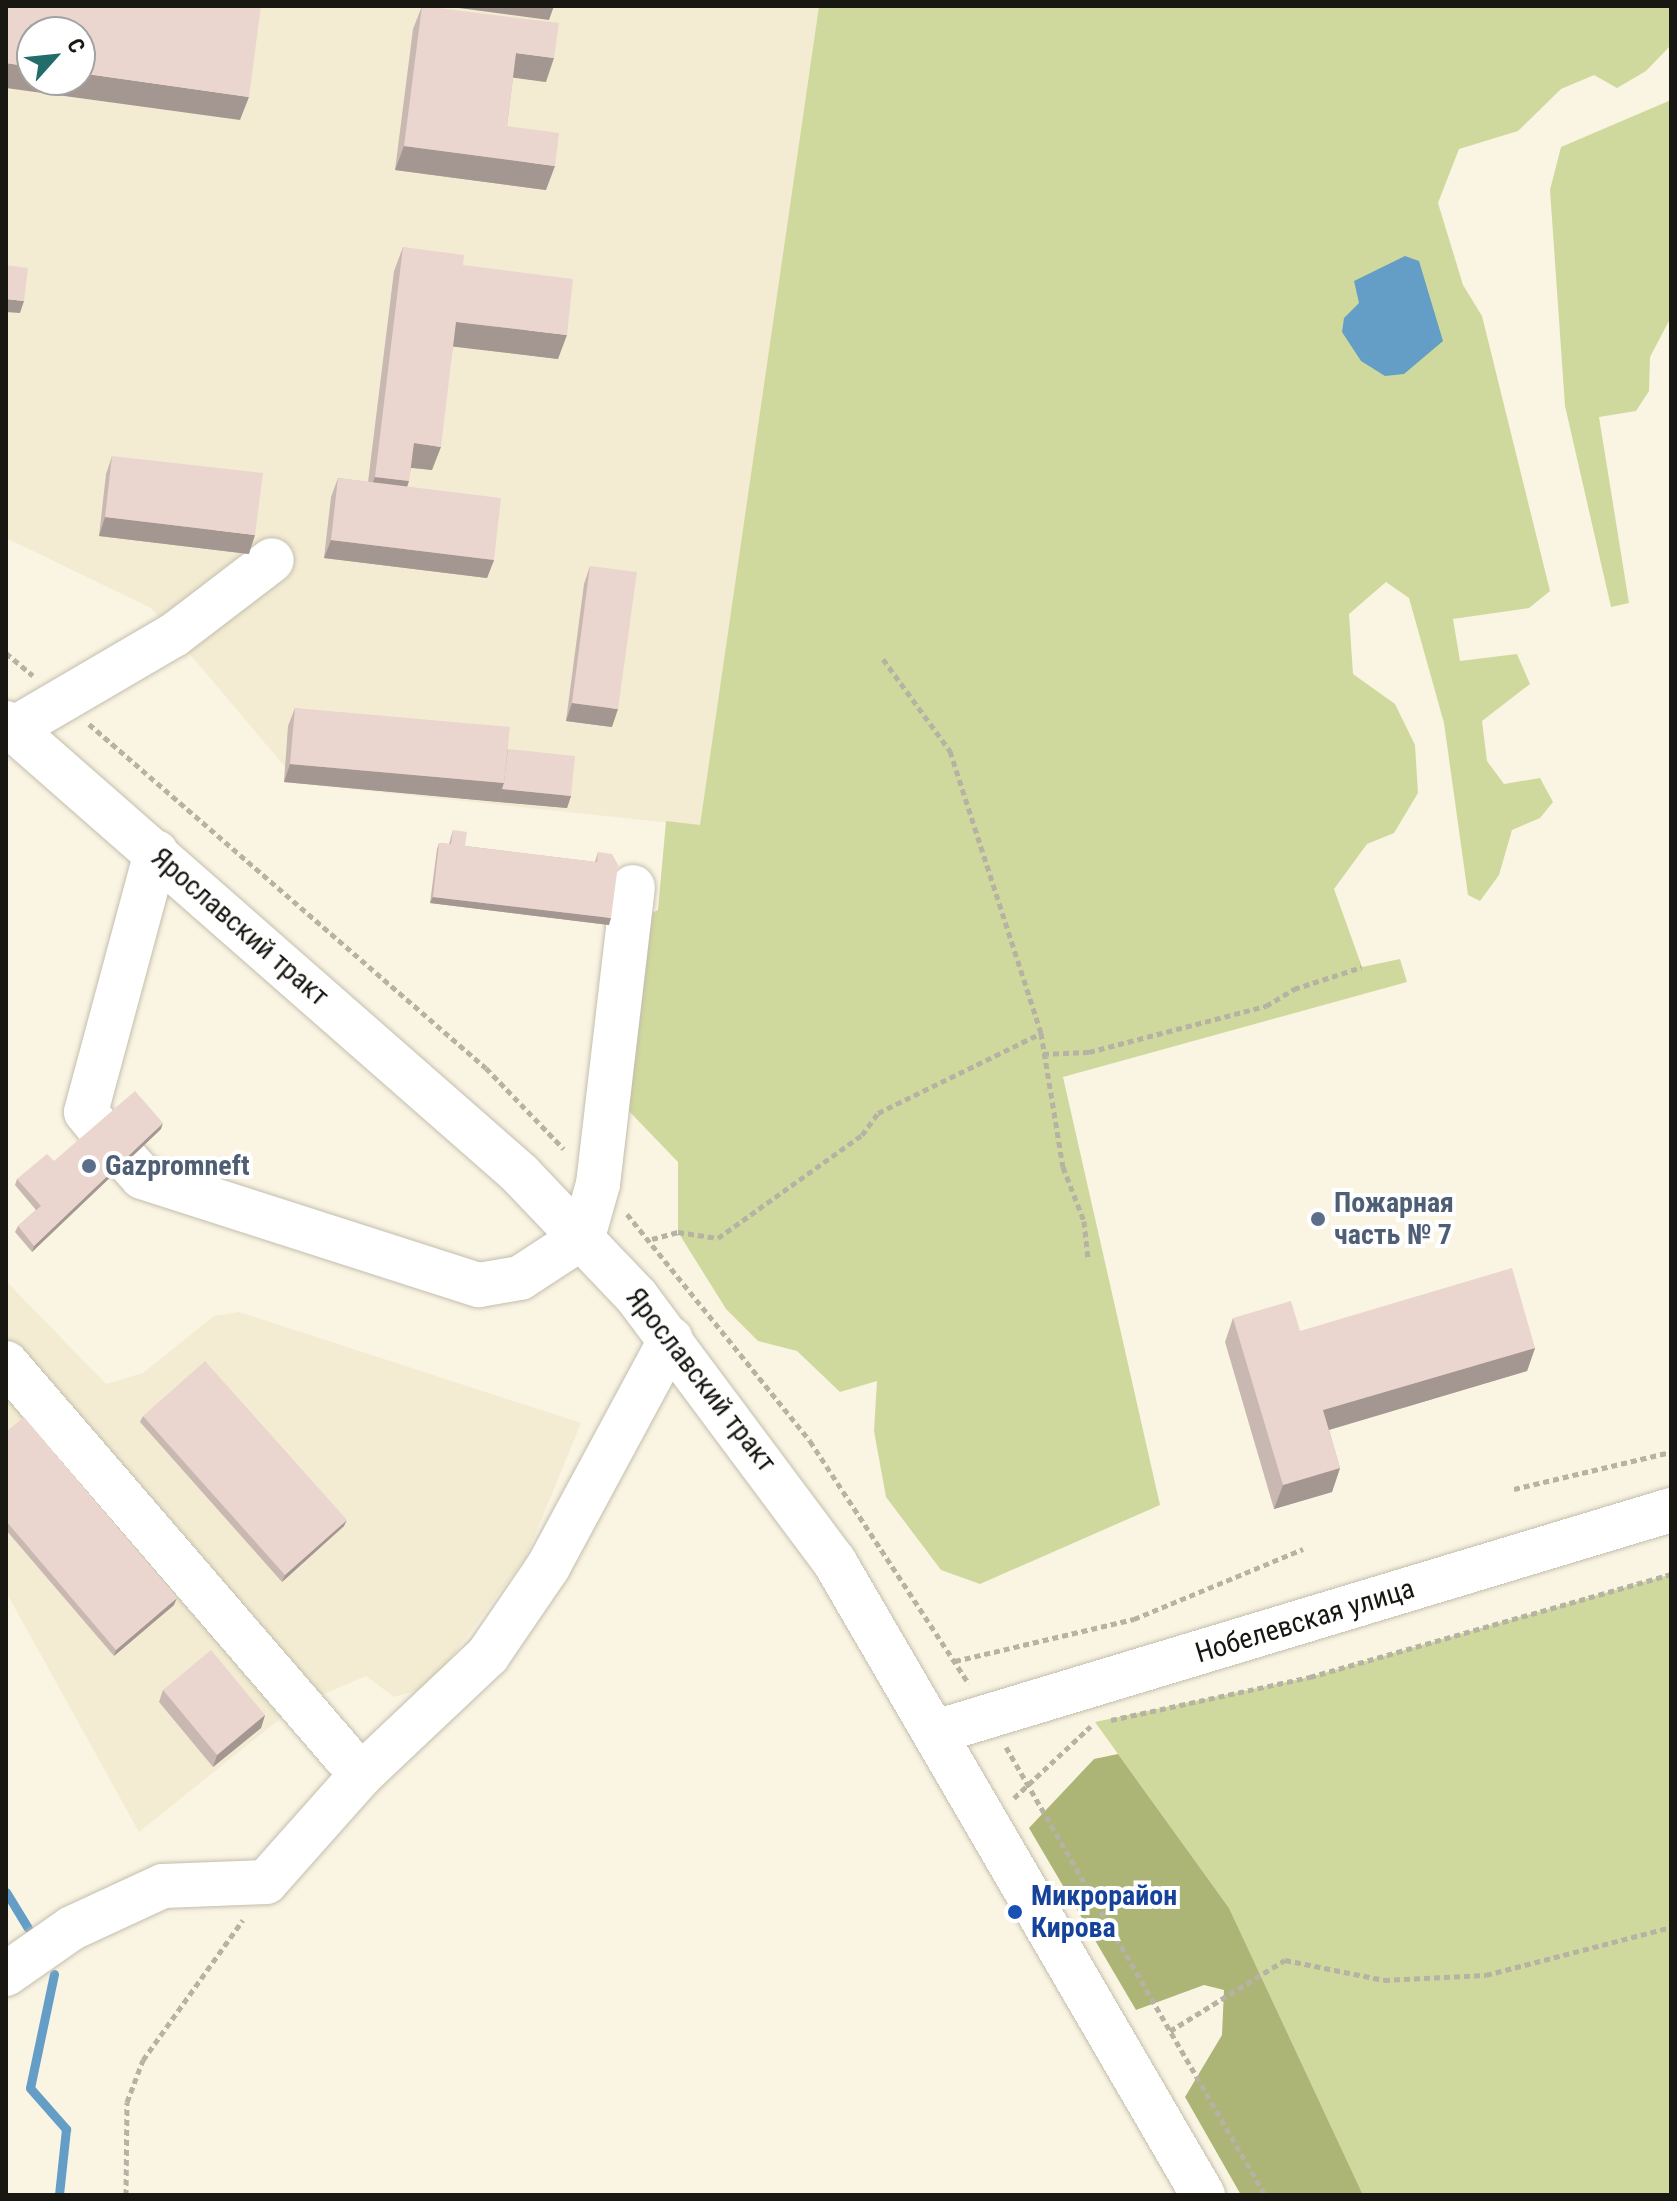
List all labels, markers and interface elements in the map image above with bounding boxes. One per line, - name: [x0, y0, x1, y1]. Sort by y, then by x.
- north arrow: [16, 16, 96, 96]
- text: С: [62, 35, 90, 57]
- street label: Ярославский тракт: [144, 841, 336, 1013]
- place label: Gazpromneft: [105, 1149, 250, 1183]
- marker: Gazpromneft: [80, 1157, 98, 1175]
- place label: Пожарная часть № 7: [1334, 1186, 1454, 1252]
- marker: Пожарная часть № 7: [1309, 1210, 1327, 1228]
- street label: Ярославский тракт: [619, 1281, 783, 1479]
- street label: Нобелевская улица: [1191, 1572, 1419, 1670]
- place label: Микрорайон Кирова: [1031, 1879, 1177, 1945]
- marker: Микрорайон Кирова: [1006, 1903, 1024, 1921]

